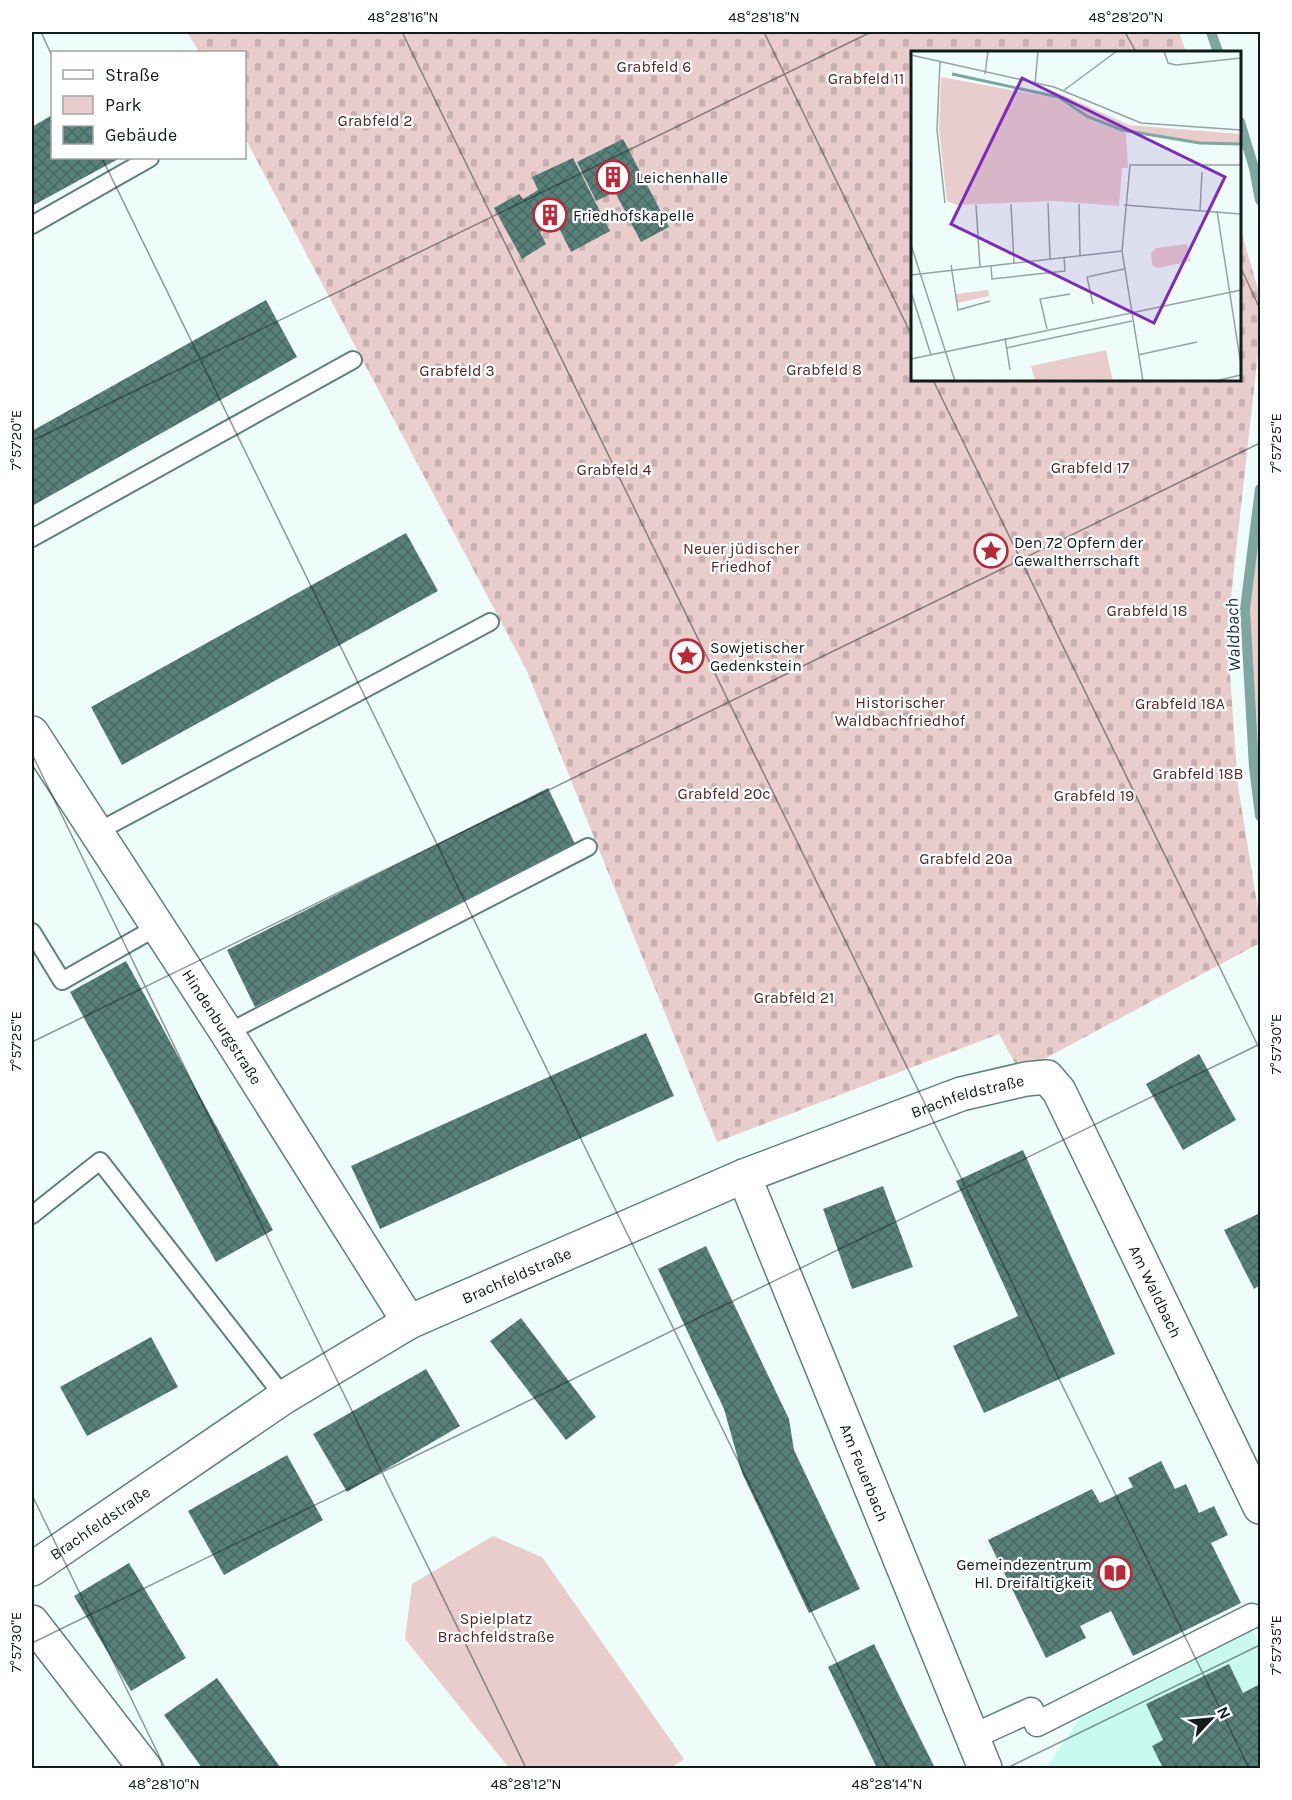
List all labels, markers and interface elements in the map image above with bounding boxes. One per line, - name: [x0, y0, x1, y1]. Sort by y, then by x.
- text: 48°28'16"N: [367, 8, 439, 26]
- text: 48°28'18"N: [728, 8, 800, 26]
- text: 48°28'20"N: [1088, 8, 1164, 26]
- legend: [51, 51, 246, 159]
- inset map: [911, 51, 1241, 381]
- park label: Grabfeld 6: [617, 57, 692, 76]
- text: Straße: [105, 64, 159, 86]
- park label: Grabfeld 11: [828, 69, 904, 88]
- text: Park: [105, 94, 142, 116]
- park label: Grabfeld 2: [337, 111, 413, 130]
- text: Gebäude: [105, 124, 177, 146]
- building icon: Leichenhalle: [595, 159, 631, 195]
- place label: Leichenhalle: [636, 168, 728, 187]
- building icon: Friedhofskapelle: [532, 197, 568, 233]
- place label: Friedhofskapelle: [573, 206, 694, 225]
- park label: Grabfeld 8: [786, 360, 862, 379]
- park label: Grabfeld 3: [419, 361, 495, 380]
- text: 7°57'20"E: [7, 410, 25, 470]
- text: 7°57'25"E: [1267, 413, 1285, 473]
- park label: Grabfeld 17: [1051, 458, 1130, 477]
- park label: Grabfeld 4: [577, 460, 651, 479]
- place icon: Den 72 Opfern der Gewaltherrschaft: [973, 533, 1009, 569]
- place label: Den 72 Opfern der Gewaltherrschaft: [1014, 533, 1143, 570]
- park label: Neuer jüdischer Friedhof: [683, 539, 799, 576]
- water label: Waldbach: [1221, 598, 1245, 672]
- park label: Grabfeld 18: [1107, 601, 1187, 620]
- place icon: Sowjetischer Gedenkstein: [669, 638, 705, 674]
- place label: Sowjetischer Gedenkstein: [710, 638, 805, 675]
- park label: Historischer Waldbachfriedhof: [835, 693, 966, 730]
- park label: Grabfeld 18A: [1135, 694, 1225, 713]
- park label: Grabfeld 18B: [1153, 764, 1243, 783]
- park label: Grabfeld 20c: [678, 784, 770, 803]
- park label: Grabfeld 19: [1054, 786, 1134, 805]
- park label: Grabfeld 20a: [919, 849, 1013, 868]
- street label: Hindenburgstraße: [178, 965, 266, 1088]
- park label: Grabfeld 21: [754, 988, 834, 1007]
- text: 7°57'25"E: [7, 1011, 25, 1071]
- text: 7°57'30"E: [1267, 1014, 1285, 1074]
- street label: Brachfeldstraße: [908, 1070, 1026, 1122]
- street label: Am Waldbach: [1125, 1242, 1186, 1341]
- street label: Brachfeldstraße: [459, 1243, 574, 1307]
- street label: Am Feuerbach: [836, 1421, 893, 1524]
- street label: Brachfeldstraße: [46, 1482, 154, 1564]
- place label: Gemeindezentrum Hl. Dreifaltigkeit: [956, 1555, 1092, 1592]
- library icon: Gemeindezentrum Hl. Dreifaltigkeit: [1097, 1555, 1133, 1591]
- park label: Spielplatz Brachfeldstraße: [437, 1609, 555, 1646]
- text: 7°57'30"E: [7, 1612, 25, 1672]
- text: 7°57'35"E: [1267, 1615, 1285, 1675]
- north arrow: [1181, 1689, 1241, 1749]
- text: N: [1213, 1703, 1235, 1722]
- text: 48°28'10"N: [128, 1775, 200, 1793]
- text: 48°28'12"N: [490, 1775, 562, 1793]
- text: 48°28'14"N: [852, 1775, 922, 1793]

